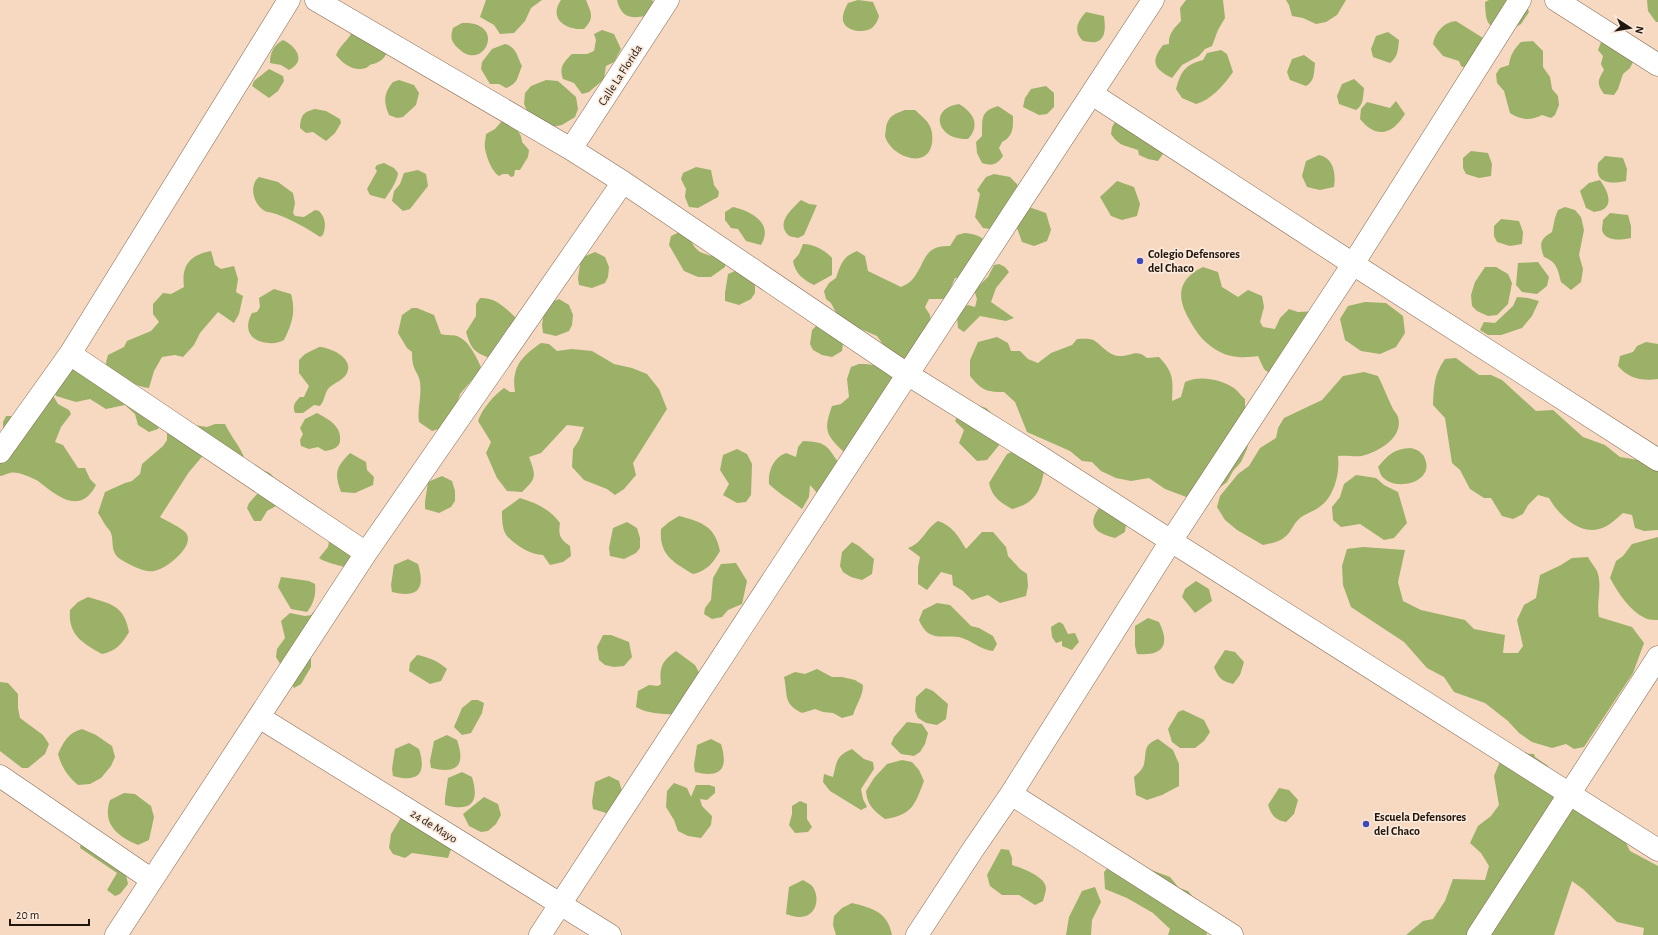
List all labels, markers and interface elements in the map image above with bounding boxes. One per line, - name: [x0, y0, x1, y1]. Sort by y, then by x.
- north arrow: [1610, 8, 1650, 48]
- text: N: [1633, 25, 1645, 35]
- street label: Calle La Florida: [596, 42, 644, 108]
- place label: Colegio Defensores del Chaco: [1148, 248, 1240, 274]
- marker: Colegio Defensores del Chaco: [1135, 256, 1145, 266]
- street label: 24 de Mayo: [408, 807, 460, 846]
- place label: Escuela Defensores del Chaco: [1374, 811, 1467, 837]
- marker: Escuela Defensores del Chaco: [1361, 819, 1371, 829]
- scale bar: [10, 901, 89, 927]
- text: 20 m: [16, 909, 39, 921]

